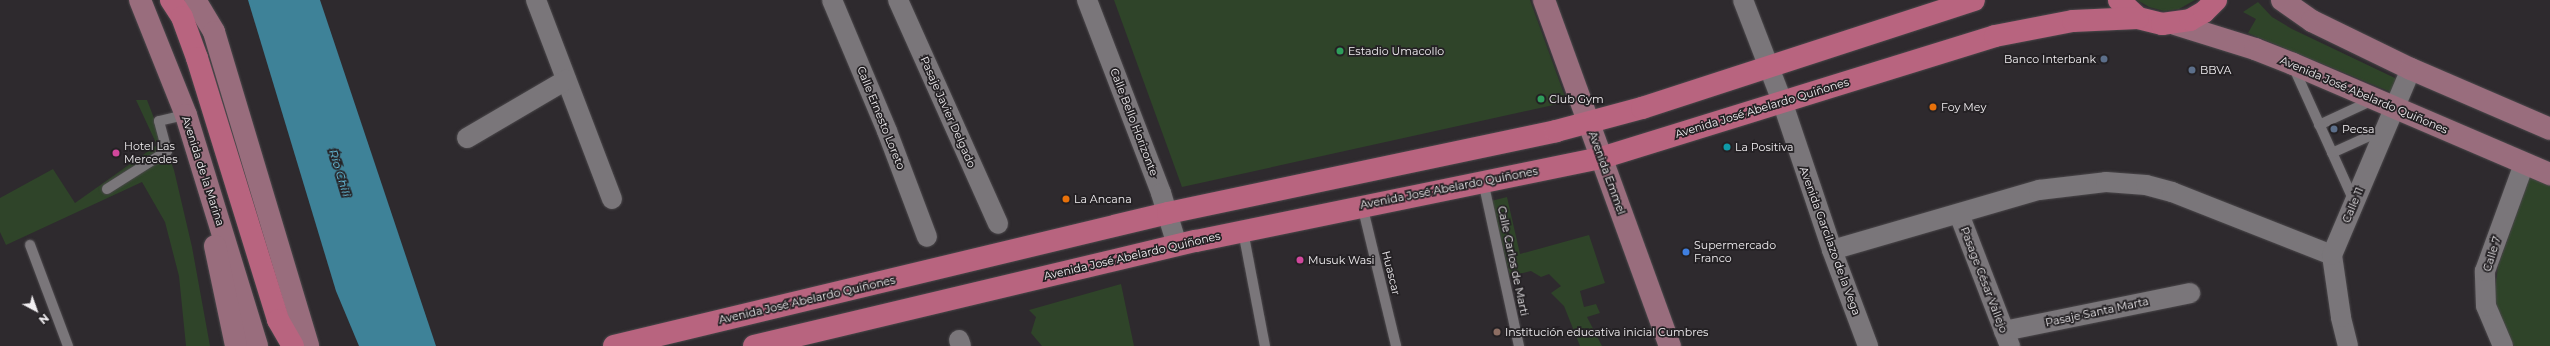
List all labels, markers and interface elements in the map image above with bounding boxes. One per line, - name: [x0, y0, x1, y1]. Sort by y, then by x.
- place label: Estadio Umacollo: [1348, 44, 1444, 58]
- marker: Estadio Umacollo: [1335, 46, 1345, 56]
- place label: Banco Interbank: [2004, 52, 2096, 66]
- street label: Pasaje Javier Delgado: [917, 54, 979, 170]
- marker: Banco Interbank: [2099, 54, 2109, 64]
- street label: Avenida José Abelardo Quiñones: [2278, 54, 2450, 136]
- place label: BBVA: [2200, 63, 2231, 77]
- street label: Calle Ernesto Loreto: [854, 64, 908, 172]
- marker: BBVA: [2187, 65, 2197, 75]
- street label: Calle Bello Horizonte: [1107, 66, 1161, 178]
- street label: Avenida José Abelardo Quiñones: [1674, 75, 1850, 141]
- place label: Club Gym: [1549, 92, 1604, 106]
- marker: Club Gym: [1536, 94, 1546, 104]
- place label: Foy Mey: [1941, 100, 1986, 114]
- marker: Foy Mey: [1928, 102, 1938, 112]
- street label: Avenida de la Marina: [179, 114, 227, 228]
- place label: Pecsa: [2342, 122, 2374, 136]
- marker: Pecsa: [2329, 124, 2339, 134]
- street label: Avenida Emmel: [1586, 130, 1628, 216]
- place label: Hotel Las Mercedes: [124, 140, 178, 166]
- place label: La Positiva: [1735, 140, 1793, 154]
- marker: La Positiva: [1722, 142, 1732, 152]
- water label: Río Chili: [326, 147, 354, 199]
- marker: Hotel Las Mercedes: [111, 148, 121, 158]
- street label: Avenida José Abelardo Quiñones: [1359, 164, 1539, 212]
- street label: Avenida Garcilazo de la Vega: [1797, 165, 1863, 317]
- street label: Calle 11: [2340, 185, 2366, 225]
- place label: La Ancana: [1074, 192, 1132, 206]
- marker: La Ancana: [1061, 194, 1071, 204]
- street label: Calle Carlos de Marti: [1495, 205, 1531, 317]
- street label: Pasage César Vallejo: [1958, 225, 2010, 335]
- street label: Avenida José Abelardo Quiñones: [1042, 229, 1222, 283]
- street label: Calle 7: [2480, 235, 2504, 273]
- place label: Supermercado Franco: [1694, 239, 1776, 265]
- marker: Supermercado Franco: [1681, 247, 1691, 257]
- street label: Huascar: [1379, 249, 1403, 297]
- place label: Musuk Wasi: [1308, 253, 1375, 267]
- marker: Musuk Wasi: [1295, 255, 1305, 265]
- street label: Avenida José Abelardo Quiñones: [717, 273, 897, 327]
- north arrow: [16, 290, 56, 330]
- street label: Pasaje Santa Marta: [2044, 295, 2150, 329]
- text: N: [36, 311, 52, 327]
- place label: Institución educativa inicial Cumbres: [1505, 325, 1708, 339]
- marker: Institución educativa inicial Cumbres: [1492, 327, 1502, 337]

